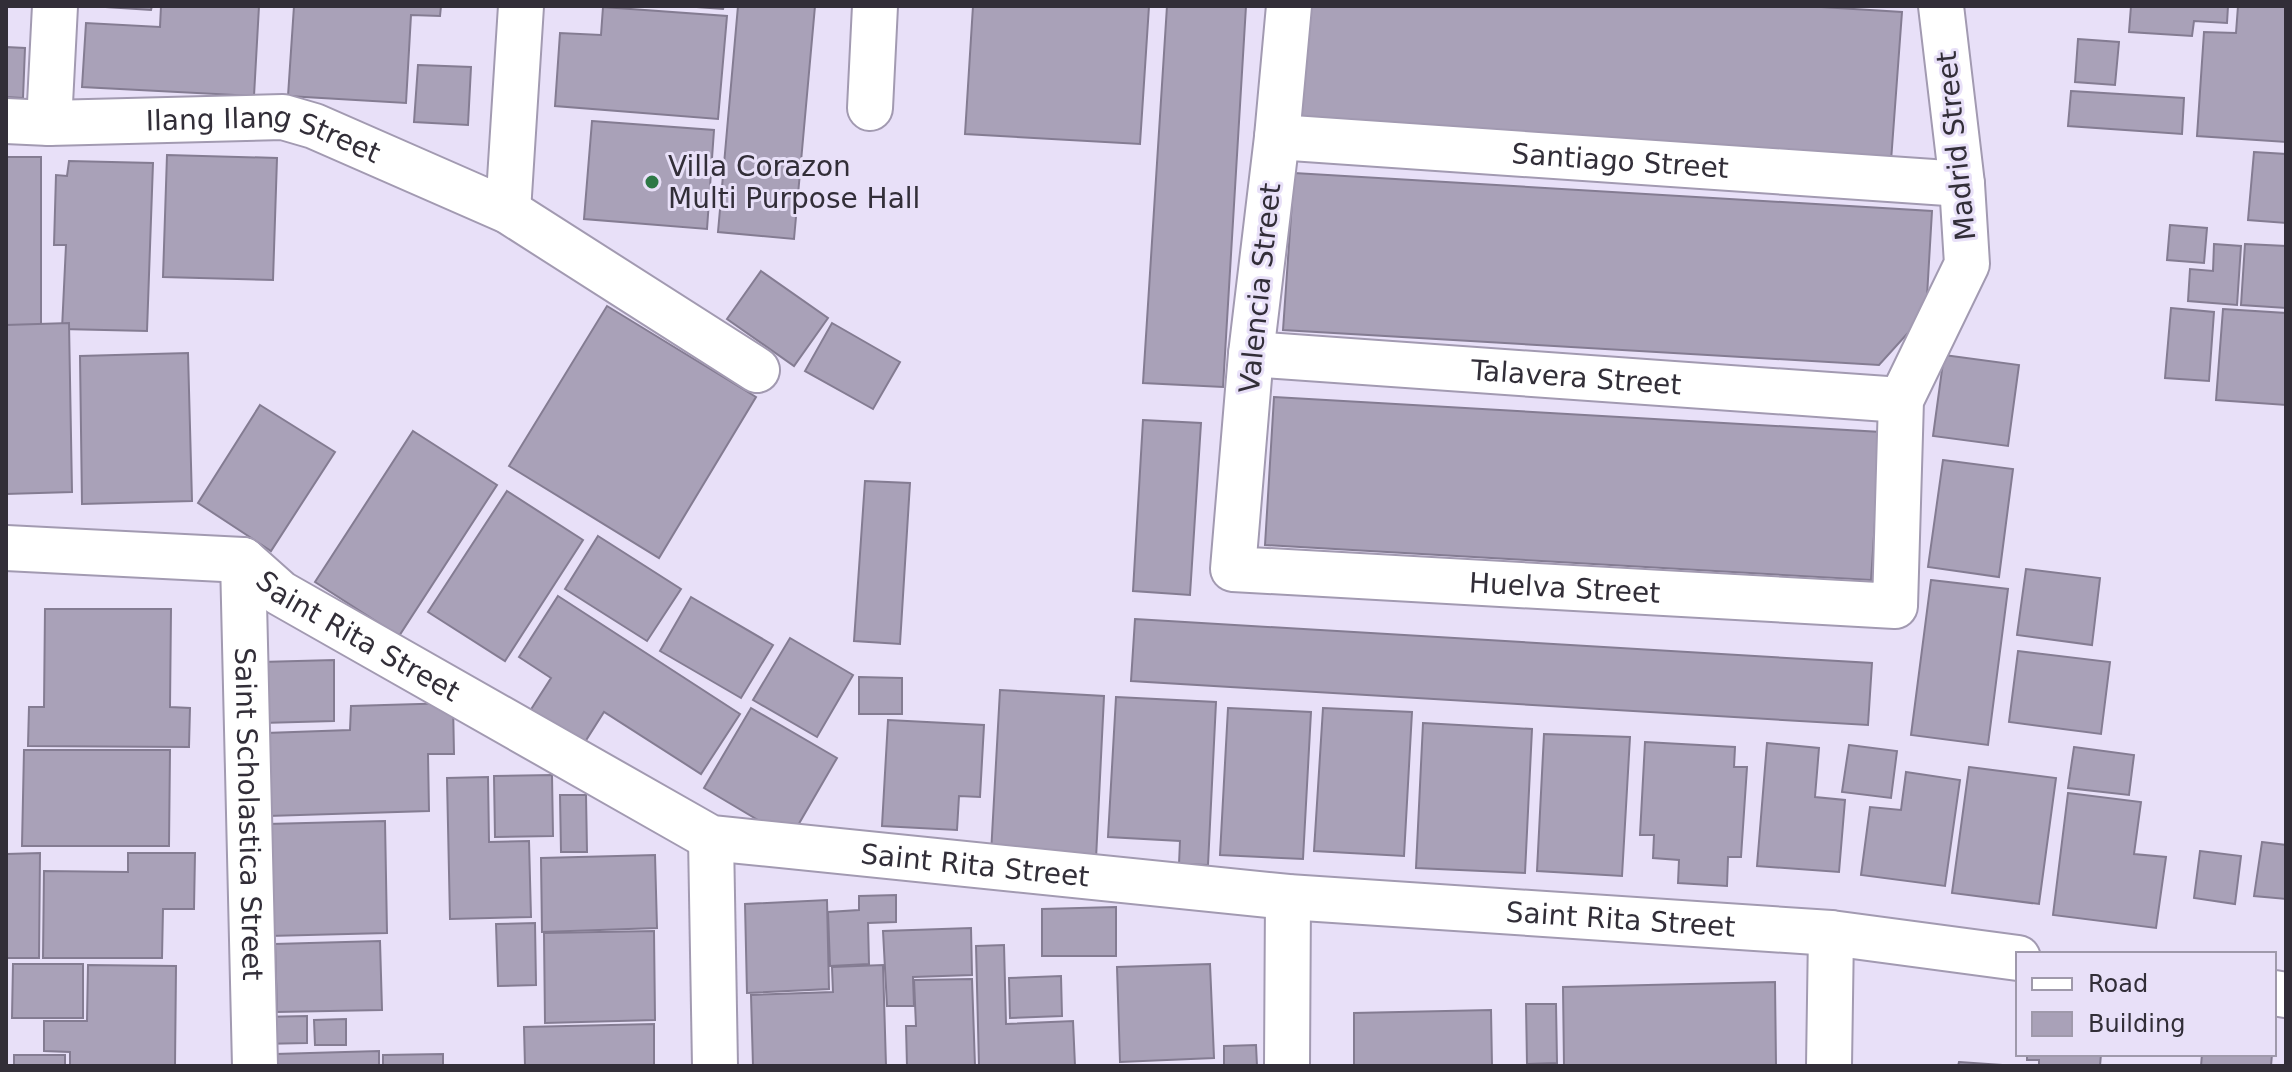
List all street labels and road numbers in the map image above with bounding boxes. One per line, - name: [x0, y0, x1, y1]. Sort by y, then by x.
- street label: Madrid Street: [1930, 50, 1982, 242]
- street label: Ilang Ilang Street: [145, 99, 385, 170]
- street label: Santiago Street: [1511, 137, 1730, 184]
- street label: Valencia Street: [1233, 181, 1287, 395]
- street label: Talavera Street: [1469, 353, 1683, 401]
- street label: Saint Rita Street: [250, 564, 466, 708]
- street label: Huelva Street: [1468, 566, 1661, 609]
- street label: Saint Scholastica Street: [229, 647, 269, 981]
- street label: Saint Rita Street: [859, 837, 1091, 893]
- street label: Saint Rita Street: [1505, 895, 1736, 943]

